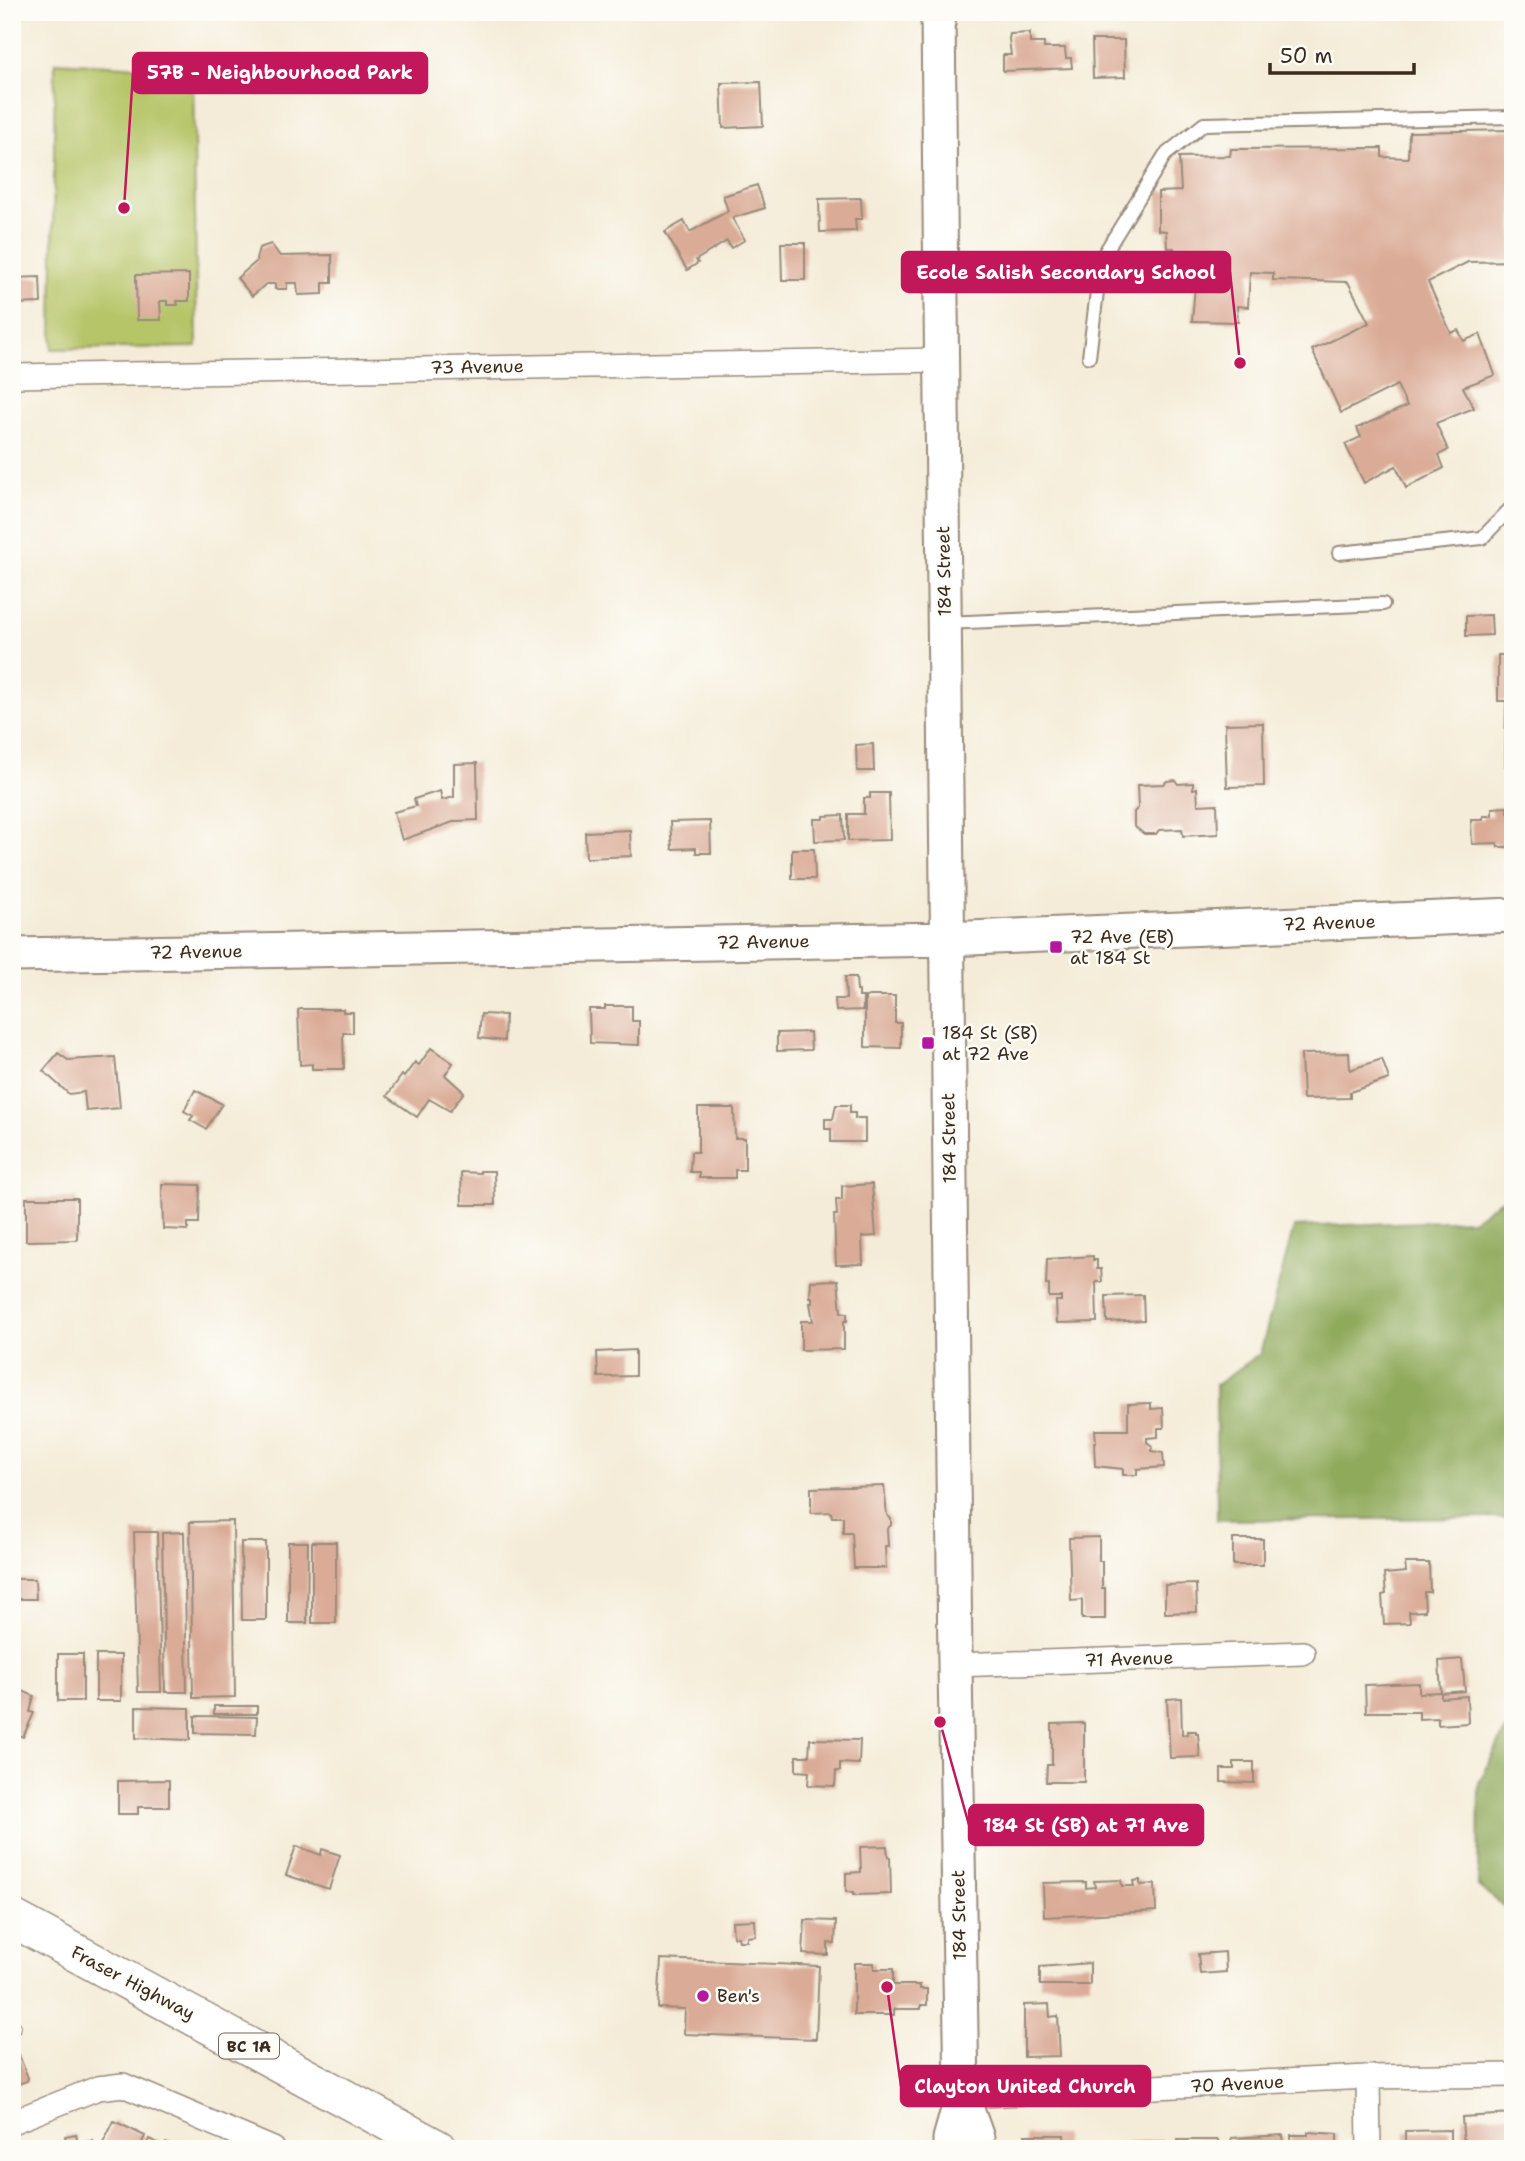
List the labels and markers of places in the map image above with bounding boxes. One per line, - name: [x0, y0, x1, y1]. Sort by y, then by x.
- callout: 57B - Neighbourhood Park: [133, 53, 427, 93]
- callout: Ecole Salish Secondary School: [902, 252, 1230, 292]
- place label: 72 Ave (EB) at 184 St: [1070, 925, 1174, 970]
- marker: 72 Ave (EB) at 184 St: [1048, 939, 1064, 955]
- place label: 184 St (SB) at 72 Ave: [942, 1021, 1038, 1066]
- marker: 184 St (SB) at 72 Ave: [920, 1035, 936, 1051]
- callout: 184 St (SB) at 71 Ave: [969, 1805, 1203, 1845]
- place label: Ben's: [717, 1984, 760, 2008]
- marker: Ben's: [695, 1988, 711, 2004]
- callout: Clayton United Church: [901, 2066, 1150, 2106]

